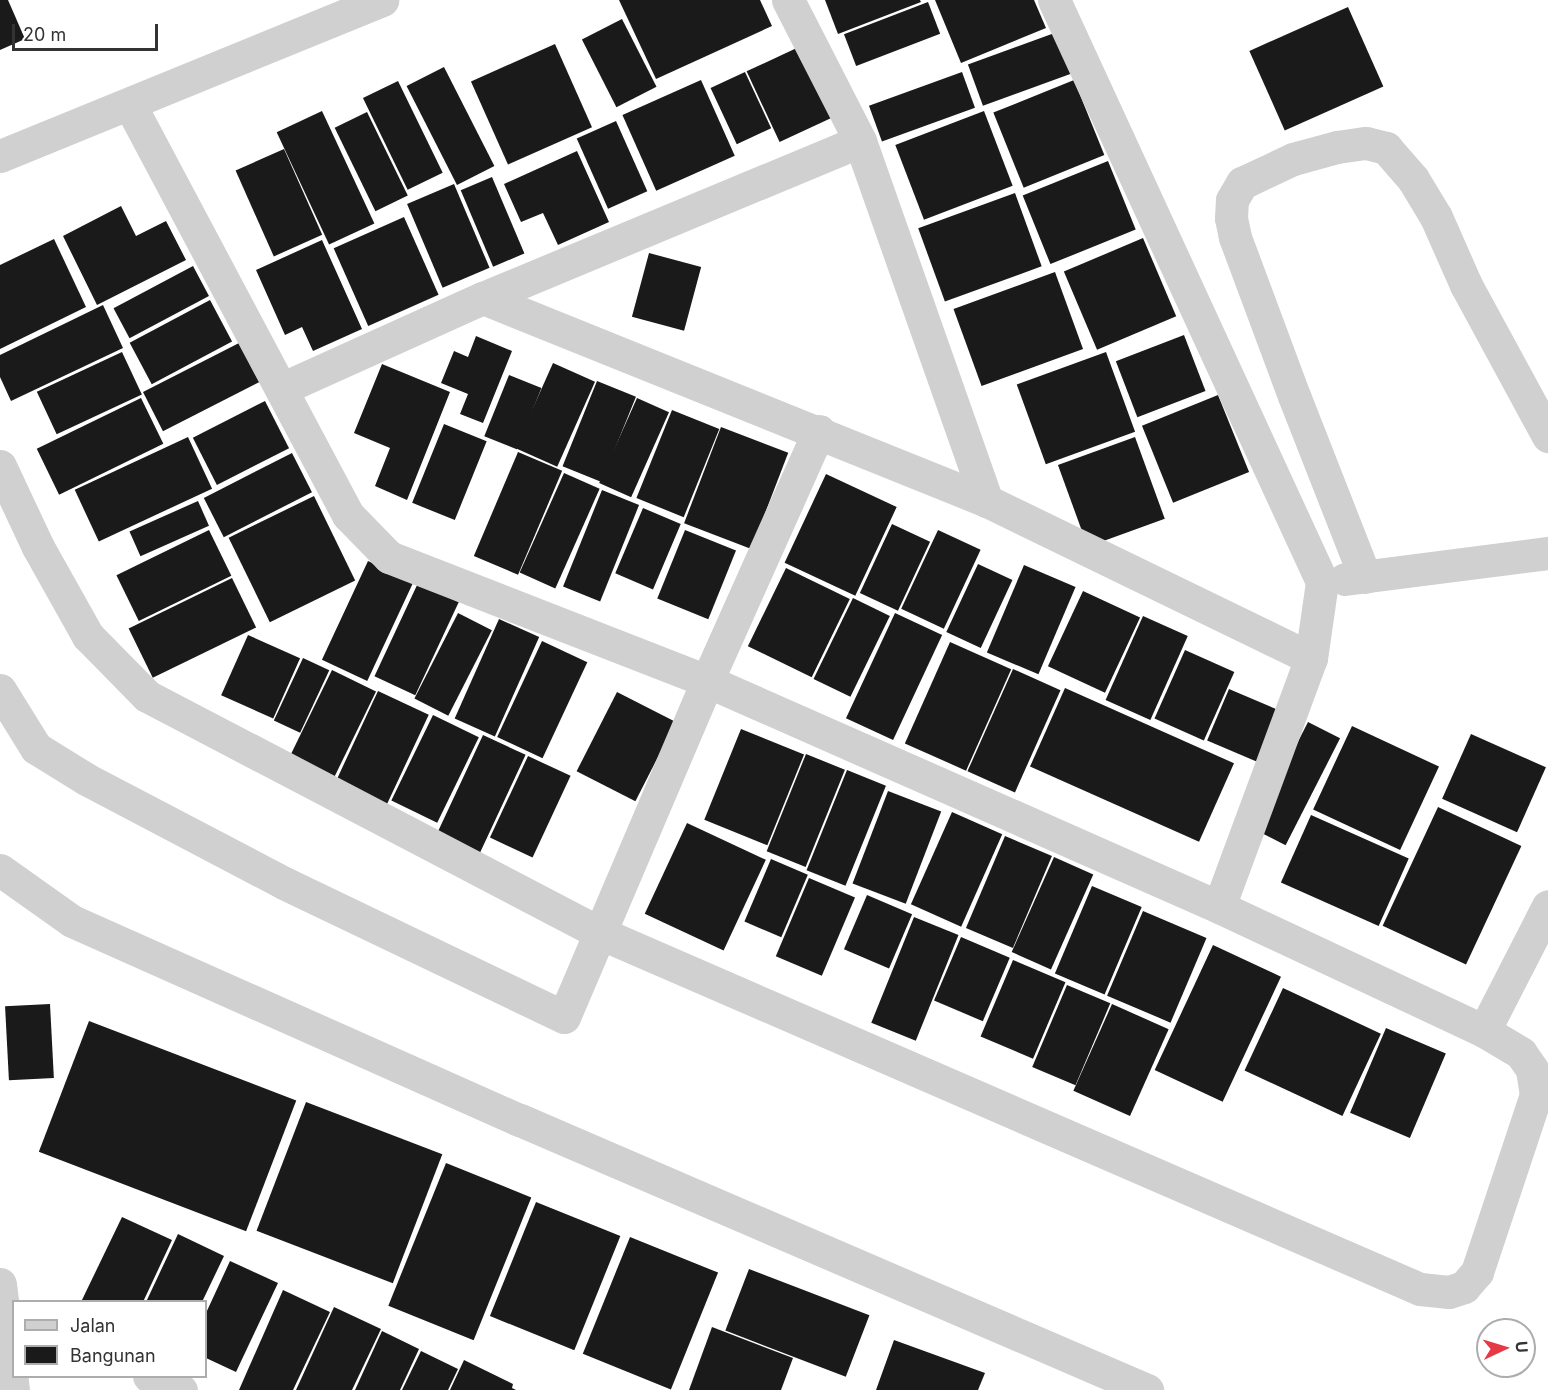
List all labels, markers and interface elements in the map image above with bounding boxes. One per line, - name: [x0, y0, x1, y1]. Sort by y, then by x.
- scale bar: [15, 12, 160, 50]
- text: 20 m: [23, 24, 66, 45]
- legend: [12, 1300, 207, 1378]
- text: Jalan: [70, 1315, 115, 1336]
- north arrow: [1476, 1318, 1536, 1378]
- text: U: [1512, 1340, 1532, 1353]
- text: Bangunan: [70, 1345, 156, 1366]

